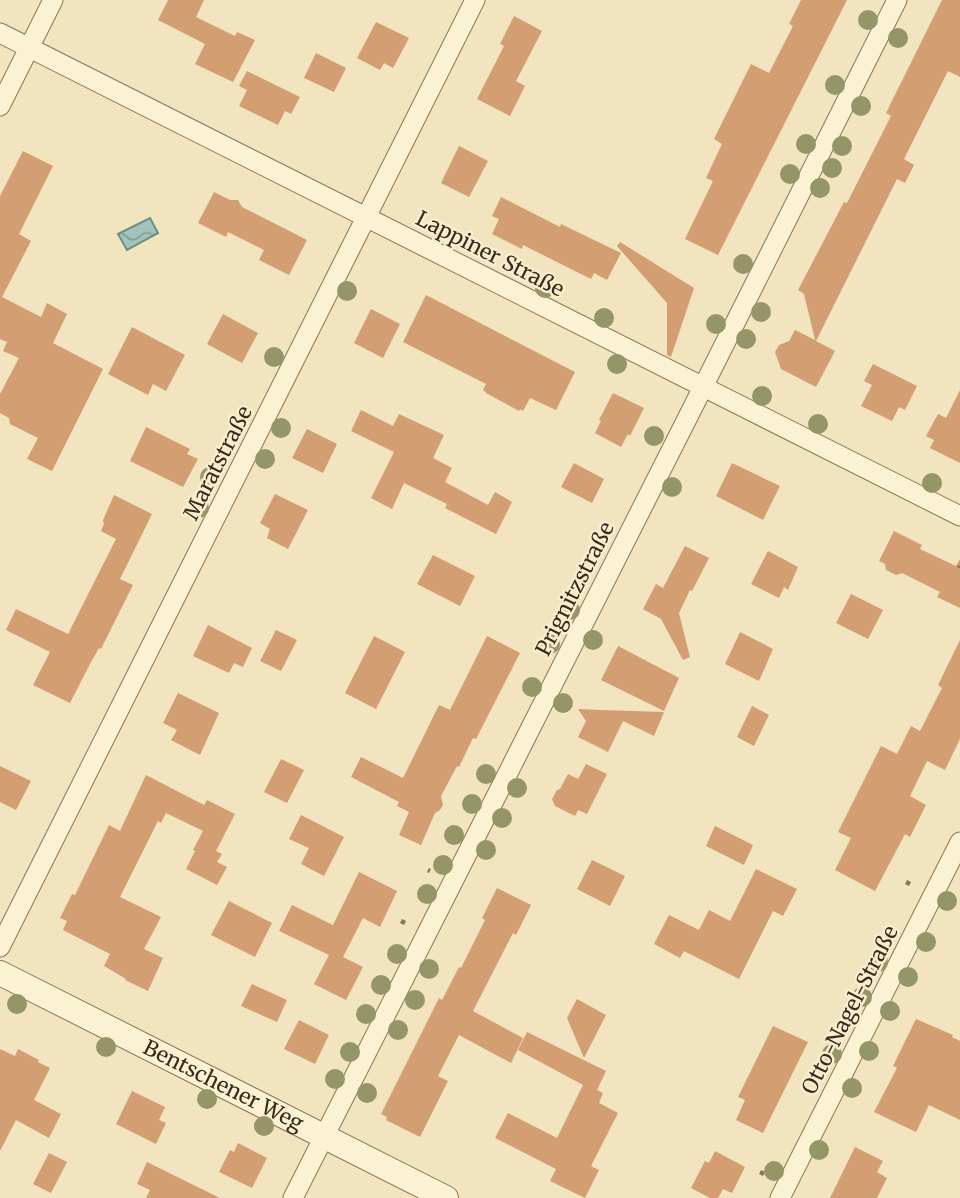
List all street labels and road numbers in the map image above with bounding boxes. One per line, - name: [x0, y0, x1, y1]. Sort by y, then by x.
- street label: Lappiner Straße: [412, 205, 569, 303]
- street label: Maratstraße: [177, 401, 258, 524]
- street label: Prignitzstraße: [529, 517, 620, 660]
- street label: Otto-Nagel-Straße: [795, 921, 904, 1099]
- street label: Bentschener Weg: [139, 1033, 308, 1137]

